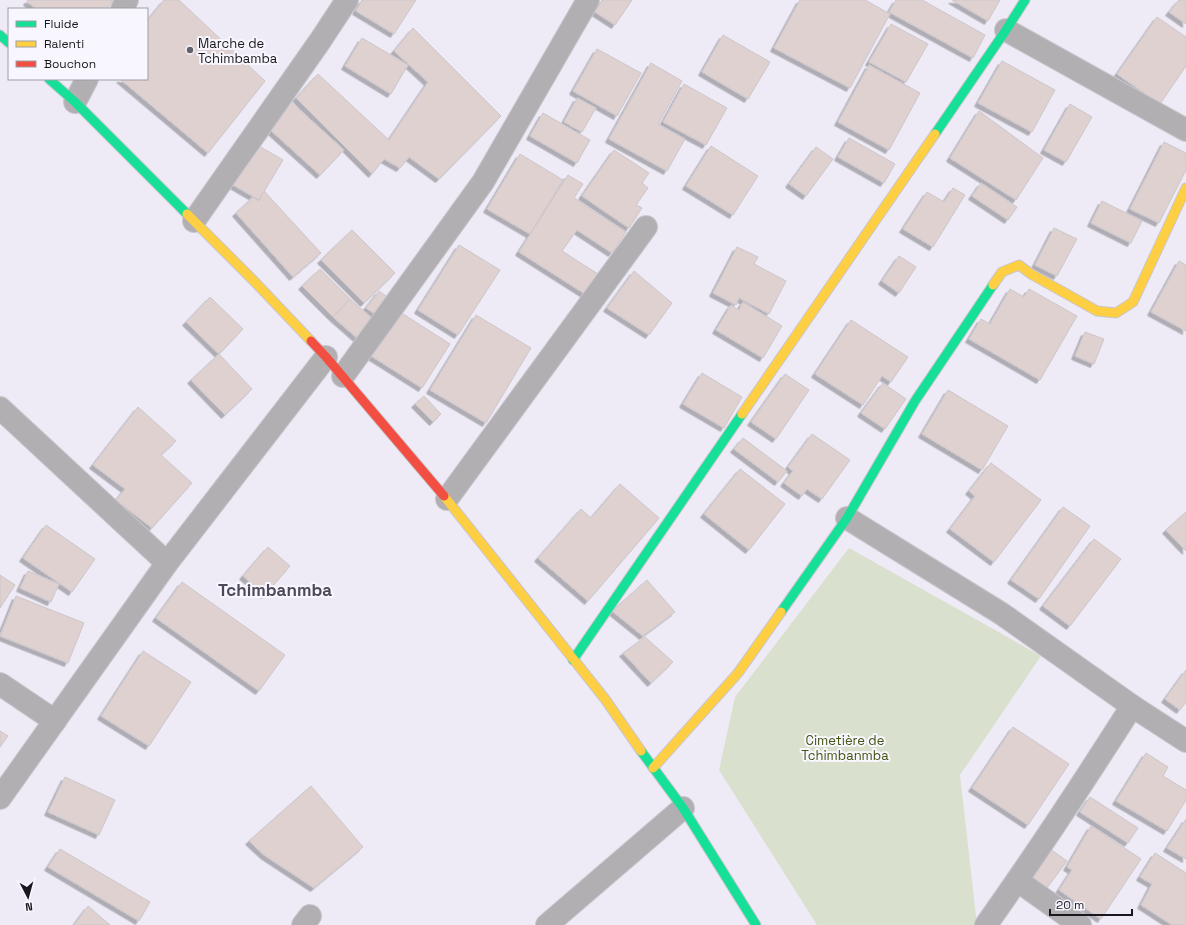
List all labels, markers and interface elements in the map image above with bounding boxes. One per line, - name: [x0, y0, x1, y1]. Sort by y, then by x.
- legend: [8, 8, 148, 80]
- text: Fluide: [44, 16, 79, 32]
- place label: Marche de Tchimbamba: [198, 35, 278, 67]
- text: Ralenti: [44, 36, 84, 52]
- marker: Marche de Tchimbamba: [185, 45, 195, 55]
- text: Bouchon: [44, 56, 96, 72]
- district label: Tchimbanmba: [218, 579, 332, 601]
- park label: Cimetière de Tchimbanmba: [801, 732, 889, 764]
- north arrow: [8, 877, 48, 917]
- scale bar: [1050, 891, 1132, 917]
- text: 20 m: [1056, 897, 1084, 913]
- text: N: [25, 900, 33, 914]

